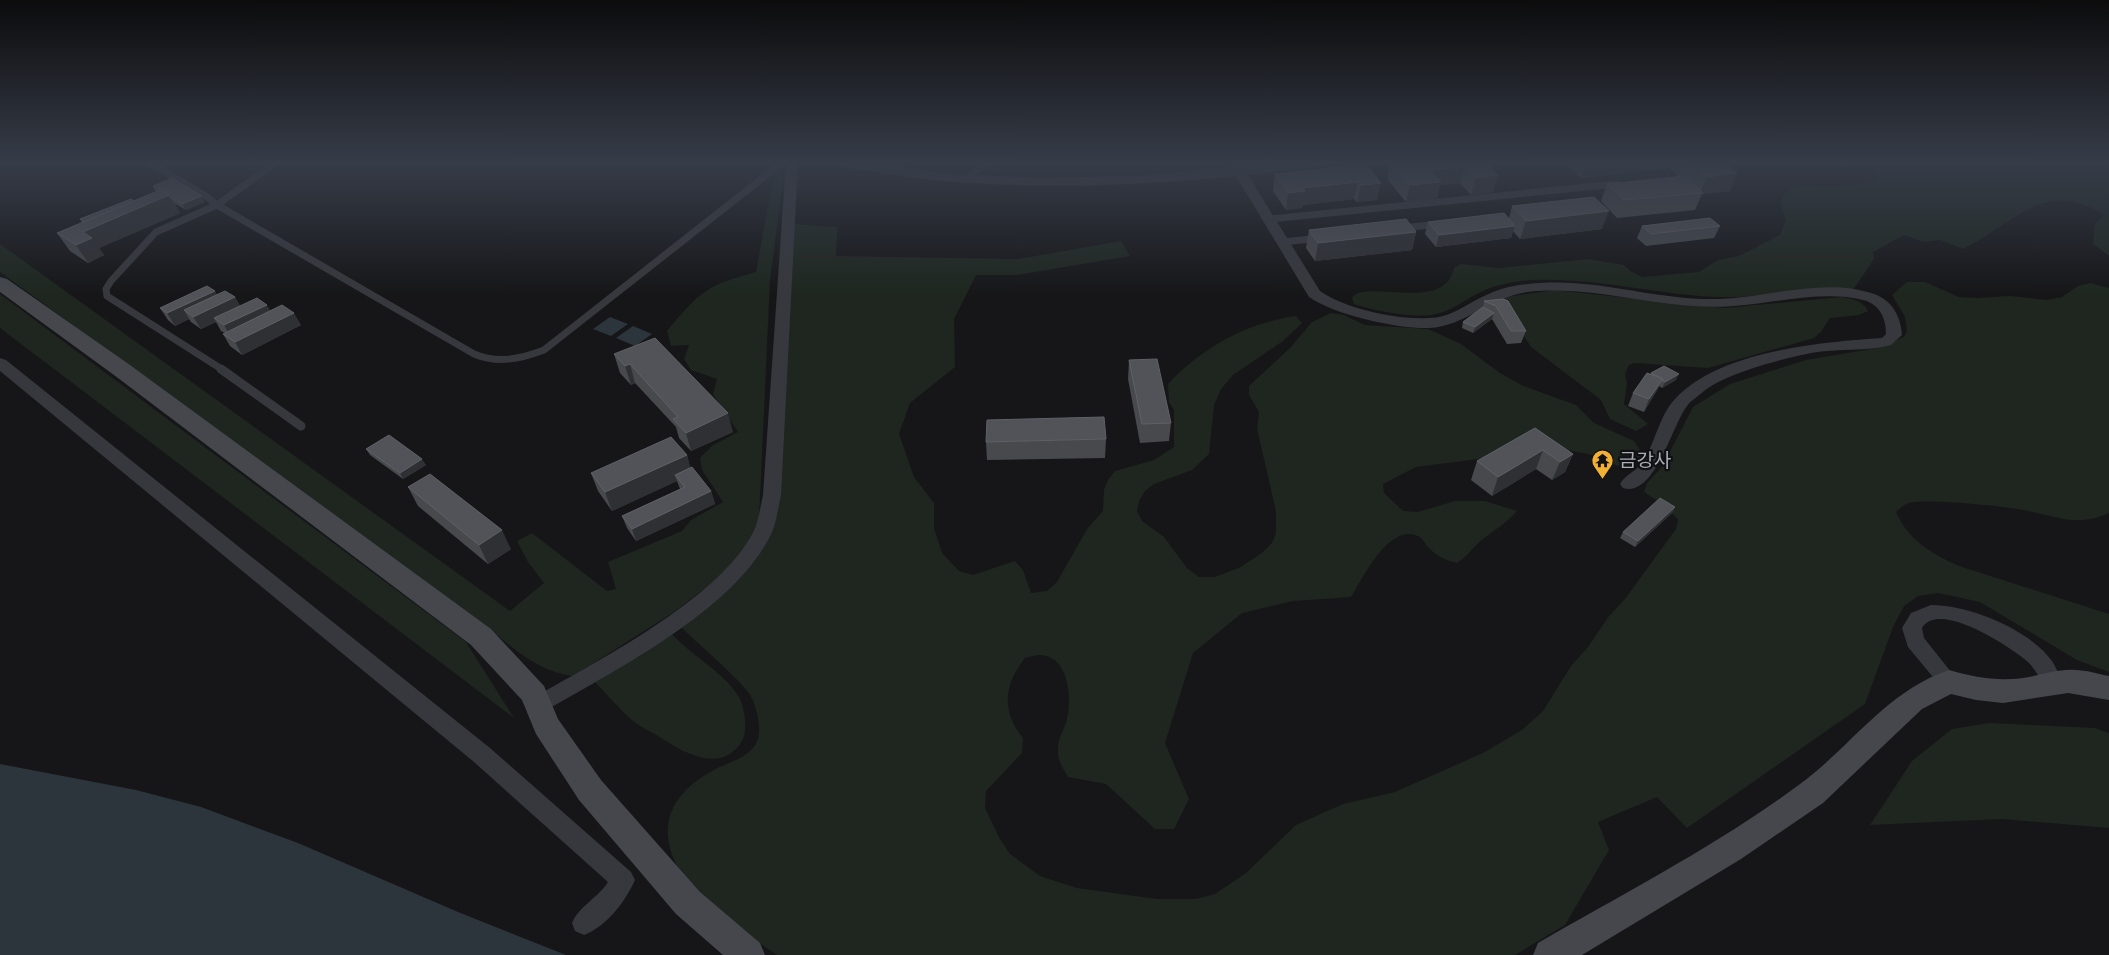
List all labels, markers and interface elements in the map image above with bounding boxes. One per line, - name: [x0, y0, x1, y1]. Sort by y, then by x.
- temple icon: 금강사: [1591, 448, 1615, 479]
- place label: 금강사: [1619, 448, 1671, 473]

